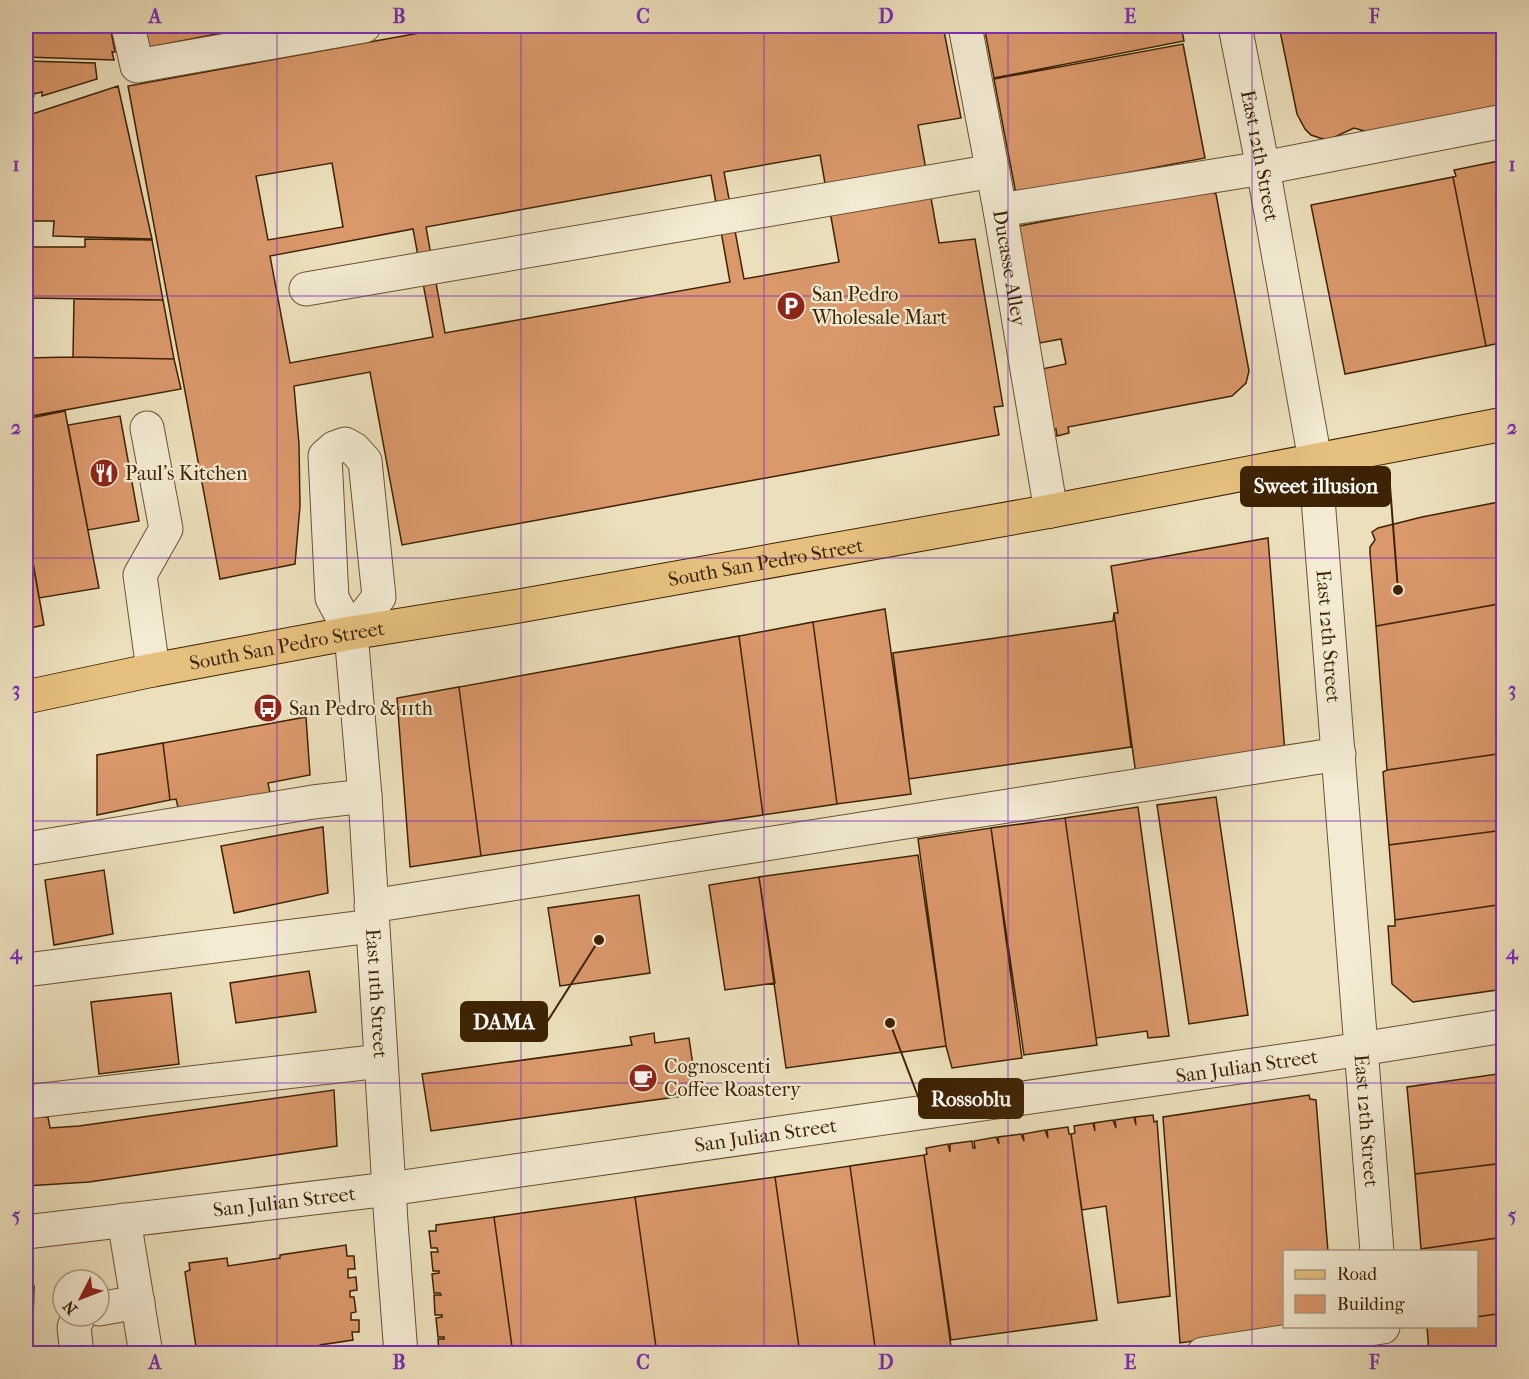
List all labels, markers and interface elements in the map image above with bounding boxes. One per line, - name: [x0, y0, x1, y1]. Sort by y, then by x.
- text: A: [147, 5, 163, 28]
- text: B: [392, 5, 406, 28]
- text: C: [636, 5, 650, 28]
- text: D: [878, 5, 894, 28]
- text: E: [1124, 5, 1136, 28]
- text: F: [1368, 5, 1380, 28]
- street label: East 12th Street: [1236, 88, 1283, 223]
- text: 1: [12, 153, 20, 176]
- text: 1: [1508, 153, 1516, 176]
- street label: Ducasse Alley: [988, 208, 1031, 329]
- place label: San Pedro Wholesale Mart: [811, 283, 948, 329]
- parking icon: San Pedro Wholesale Mart: [775, 290, 807, 322]
- text: 2: [11, 416, 21, 439]
- text: 2: [1507, 416, 1517, 439]
- restaurant icon: Paul's Kitchen: [88, 457, 120, 489]
- place label: Paul's Kitchen: [125, 462, 248, 485]
- callout: Sweet illusion: [1241, 467, 1390, 506]
- text: Sweet illusion: [1254, 474, 1379, 498]
- street label: South San Pedro Street: [666, 534, 865, 591]
- street label: East 12th Street: [1312, 569, 1345, 703]
- street label: South San Pedro Street: [188, 617, 386, 675]
- text: 3: [12, 678, 20, 701]
- text: 3: [1508, 678, 1516, 701]
- bus stop icon: San Pedro & 11th: [252, 692, 284, 724]
- place label: San Pedro & 11th: [289, 697, 434, 720]
- street label: East 11th Street: [361, 928, 392, 1059]
- text: 4: [9, 941, 23, 965]
- text: 4: [1505, 941, 1519, 965]
- callout: DAMA: [461, 1002, 547, 1041]
- text: DAMA: [473, 1010, 536, 1034]
- street label: San Julian Street: [1174, 1045, 1319, 1088]
- street label: East 12th Street: [1350, 1053, 1383, 1188]
- place label: Cognoscenti Coffee Roastery: [664, 1055, 802, 1101]
- cafe icon: Cognoscenti Coffee Roastery: [627, 1062, 659, 1094]
- callout: Rossoblu: [919, 1079, 1023, 1118]
- text: Rossoblu: [931, 1087, 1011, 1111]
- street label: San Julian Street: [693, 1114, 838, 1157]
- street label: San Julian Street: [212, 1182, 357, 1222]
- text: 5: [12, 1204, 21, 1227]
- text: 5: [1508, 1204, 1517, 1227]
- legend: [1283, 1250, 1478, 1328]
- text: Road: [1337, 1264, 1377, 1285]
- north arrow: [51, 1268, 111, 1328]
- text: Building: [1337, 1294, 1405, 1315]
- text: N: [59, 1296, 81, 1319]
- text: A: [147, 1351, 163, 1374]
- text: B: [392, 1351, 406, 1374]
- text: C: [636, 1351, 650, 1374]
- text: D: [878, 1351, 894, 1374]
- text: E: [1124, 1351, 1136, 1374]
- text: F: [1368, 1351, 1380, 1374]

